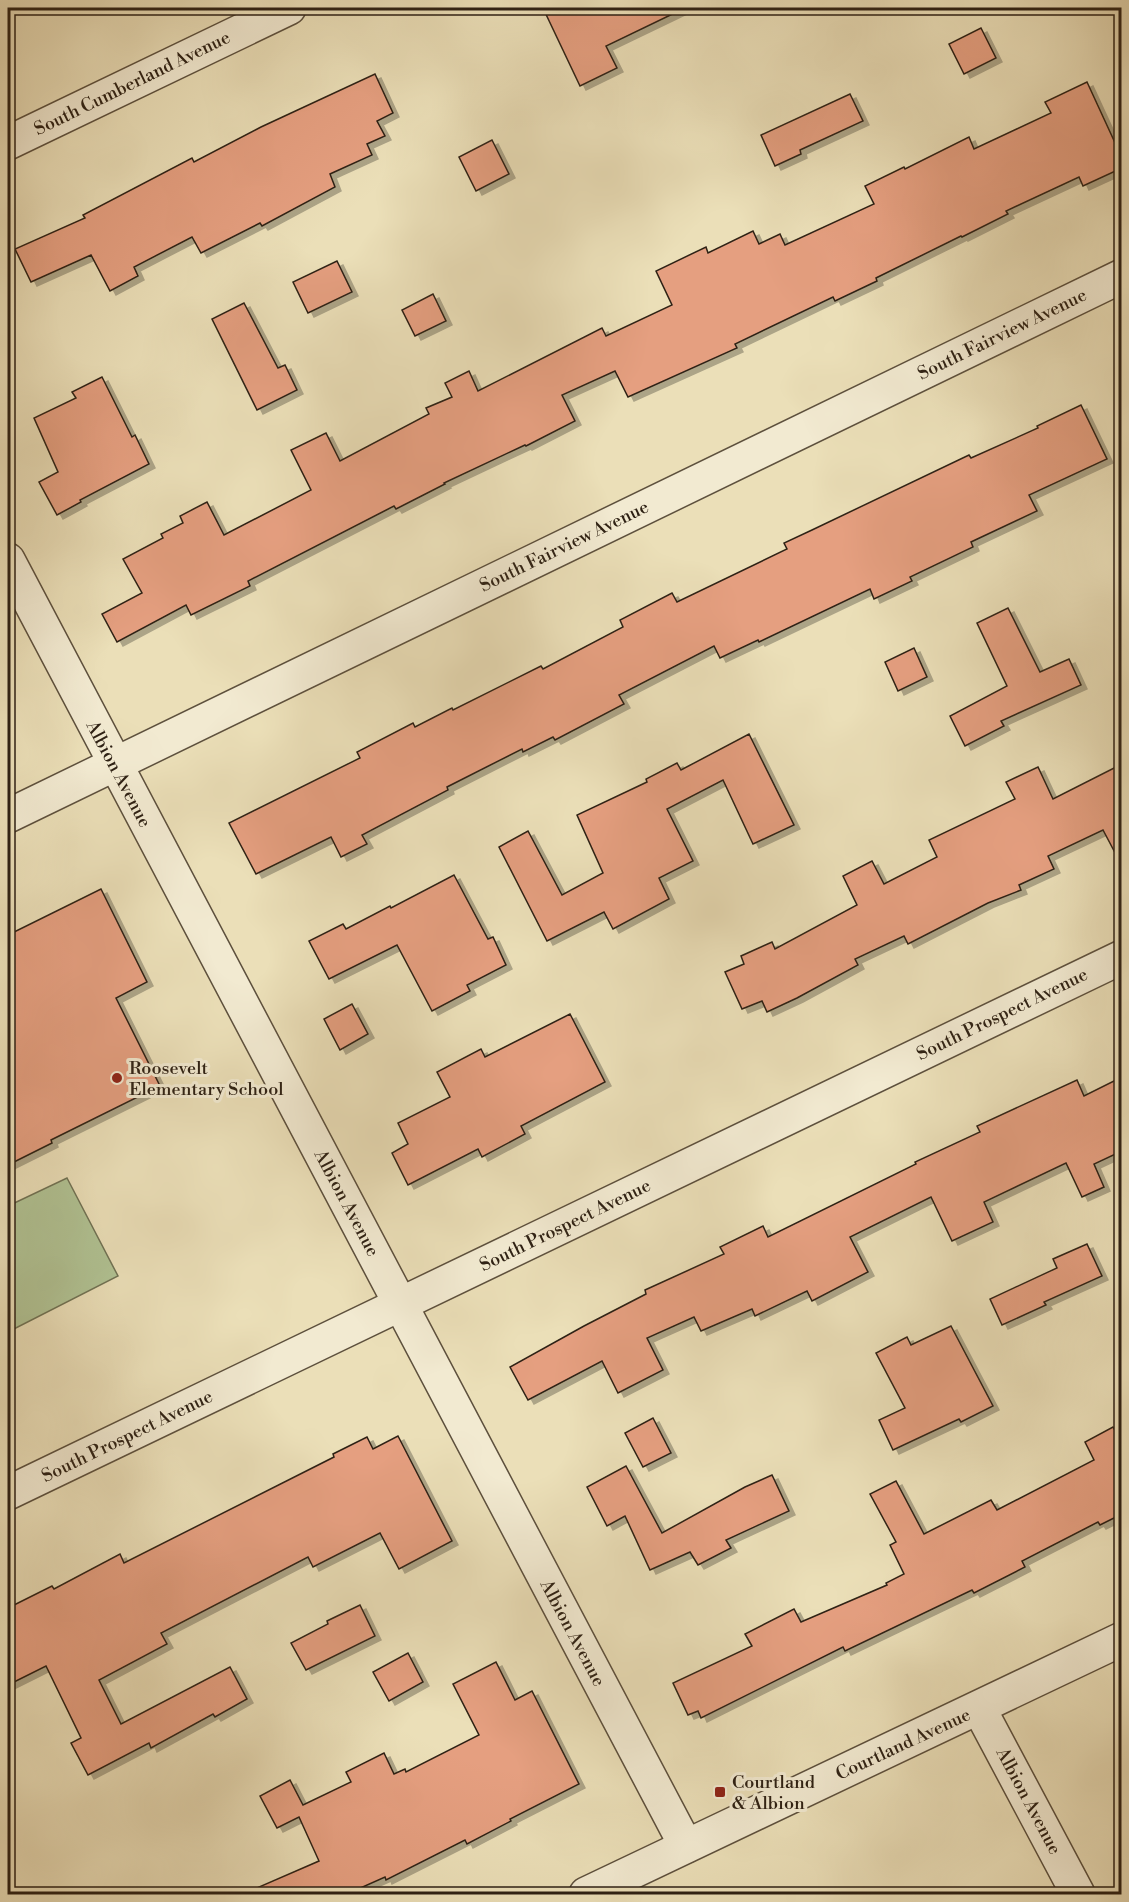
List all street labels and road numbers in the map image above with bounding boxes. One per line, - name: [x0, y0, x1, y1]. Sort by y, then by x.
- street label: South Cumberland Avenue: [30, 26, 234, 141]
- street label: South Fairview Avenue: [914, 283, 1091, 385]
- street label: South Fairview Avenue: [476, 495, 653, 597]
- street label: Albion Avenue: [80, 716, 156, 832]
- street label: South Prospect Avenue: [913, 963, 1092, 1066]
- street label: Albion Avenue: [308, 1145, 384, 1261]
- street label: South Prospect Avenue: [476, 1174, 655, 1277]
- street label: South Prospect Avenue: [38, 1385, 217, 1488]
- street label: Albion Avenue: [534, 1575, 610, 1691]
- street label: Courtland Avenue: [832, 1703, 974, 1786]
- street label: Albion Avenue: [990, 1743, 1066, 1859]

